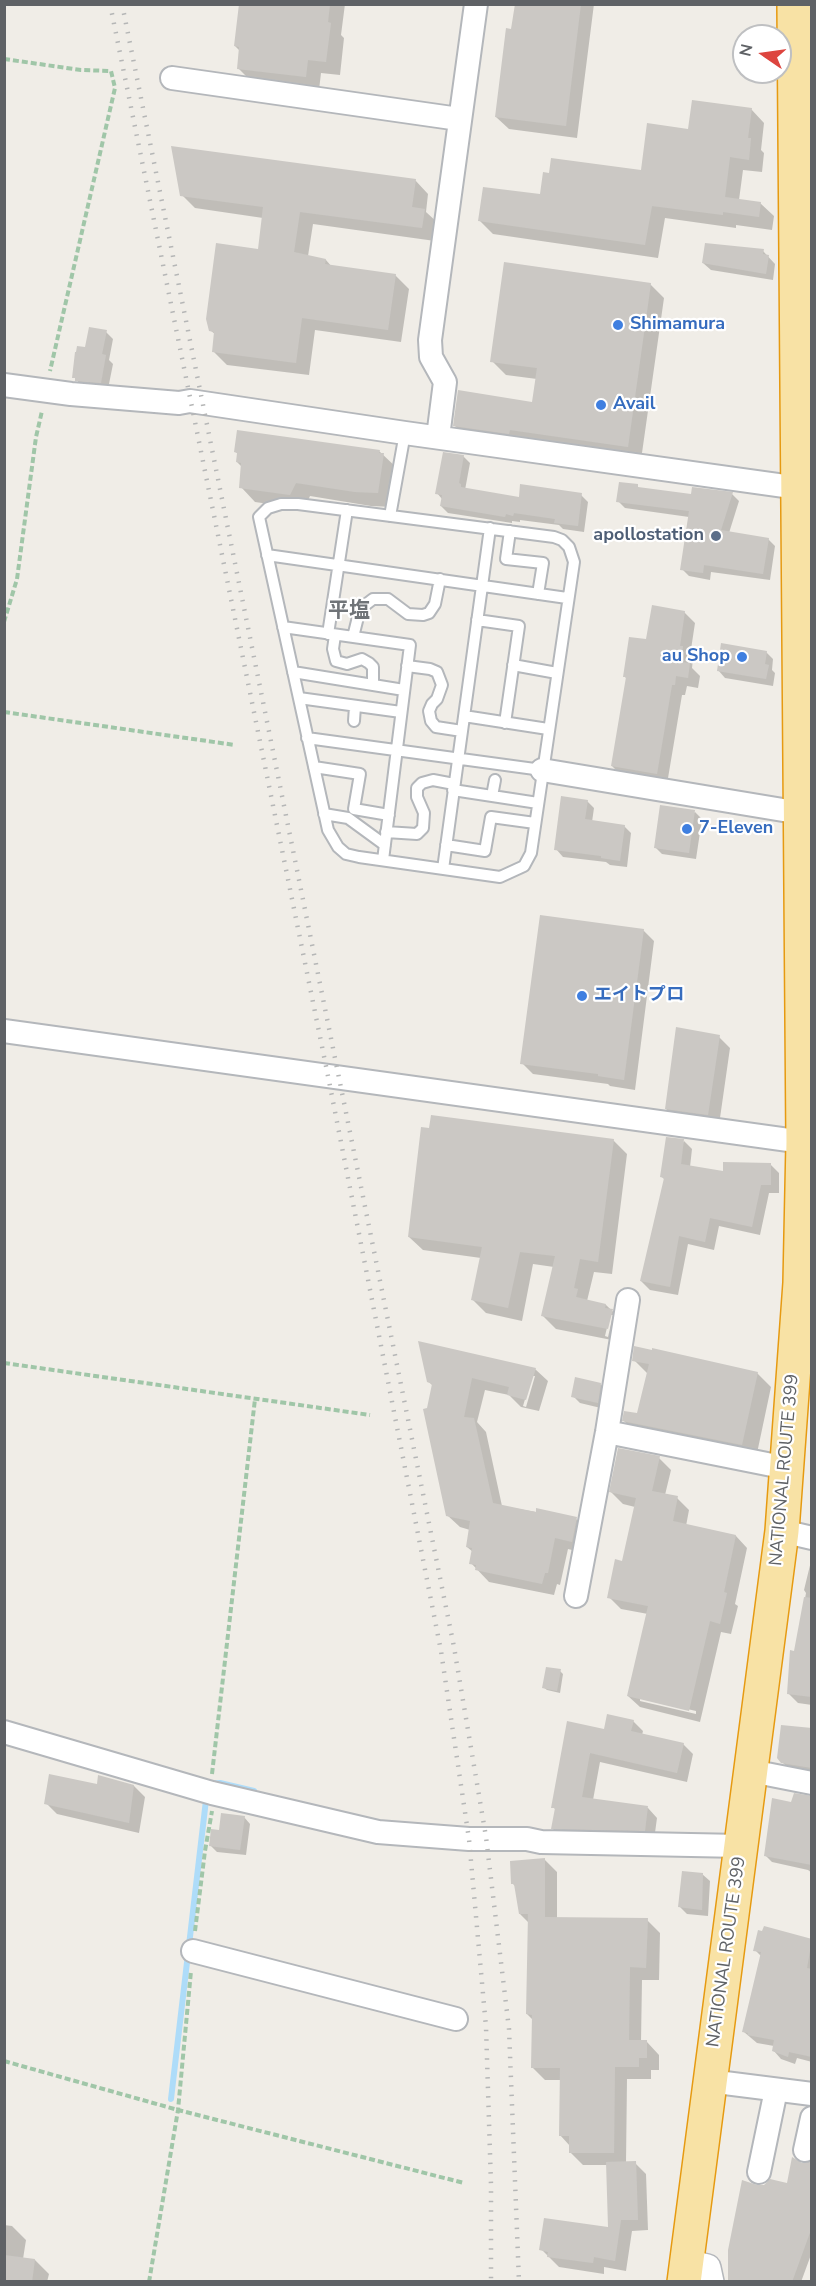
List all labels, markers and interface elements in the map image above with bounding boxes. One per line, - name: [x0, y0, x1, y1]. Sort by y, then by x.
- north arrow: [732, 24, 792, 84]
- text: N: [734, 42, 758, 59]
- place label: Shimamura: [630, 314, 725, 336]
- marker: Shimamura: [611, 318, 625, 332]
- place label: Avail: [613, 394, 655, 416]
- marker: Avail: [594, 398, 608, 412]
- place label: apollostation: [593, 525, 704, 547]
- marker: apollostation: [709, 529, 723, 543]
- district label: 平塩: [328, 599, 370, 625]
- place label: au Shop: [662, 646, 730, 668]
- marker: au Shop: [735, 650, 749, 664]
- place label: 7-Eleven: [699, 818, 773, 840]
- marker: 7-Eleven: [680, 822, 694, 836]
- place label: エイトプロ: [594, 985, 684, 1007]
- marker: エイトプロ: [575, 989, 589, 1003]
- street label: NATIONAL ROUTE 399: [766, 1373, 804, 1567]
- street label: NATIONAL ROUTE 399: [703, 1855, 751, 2049]

